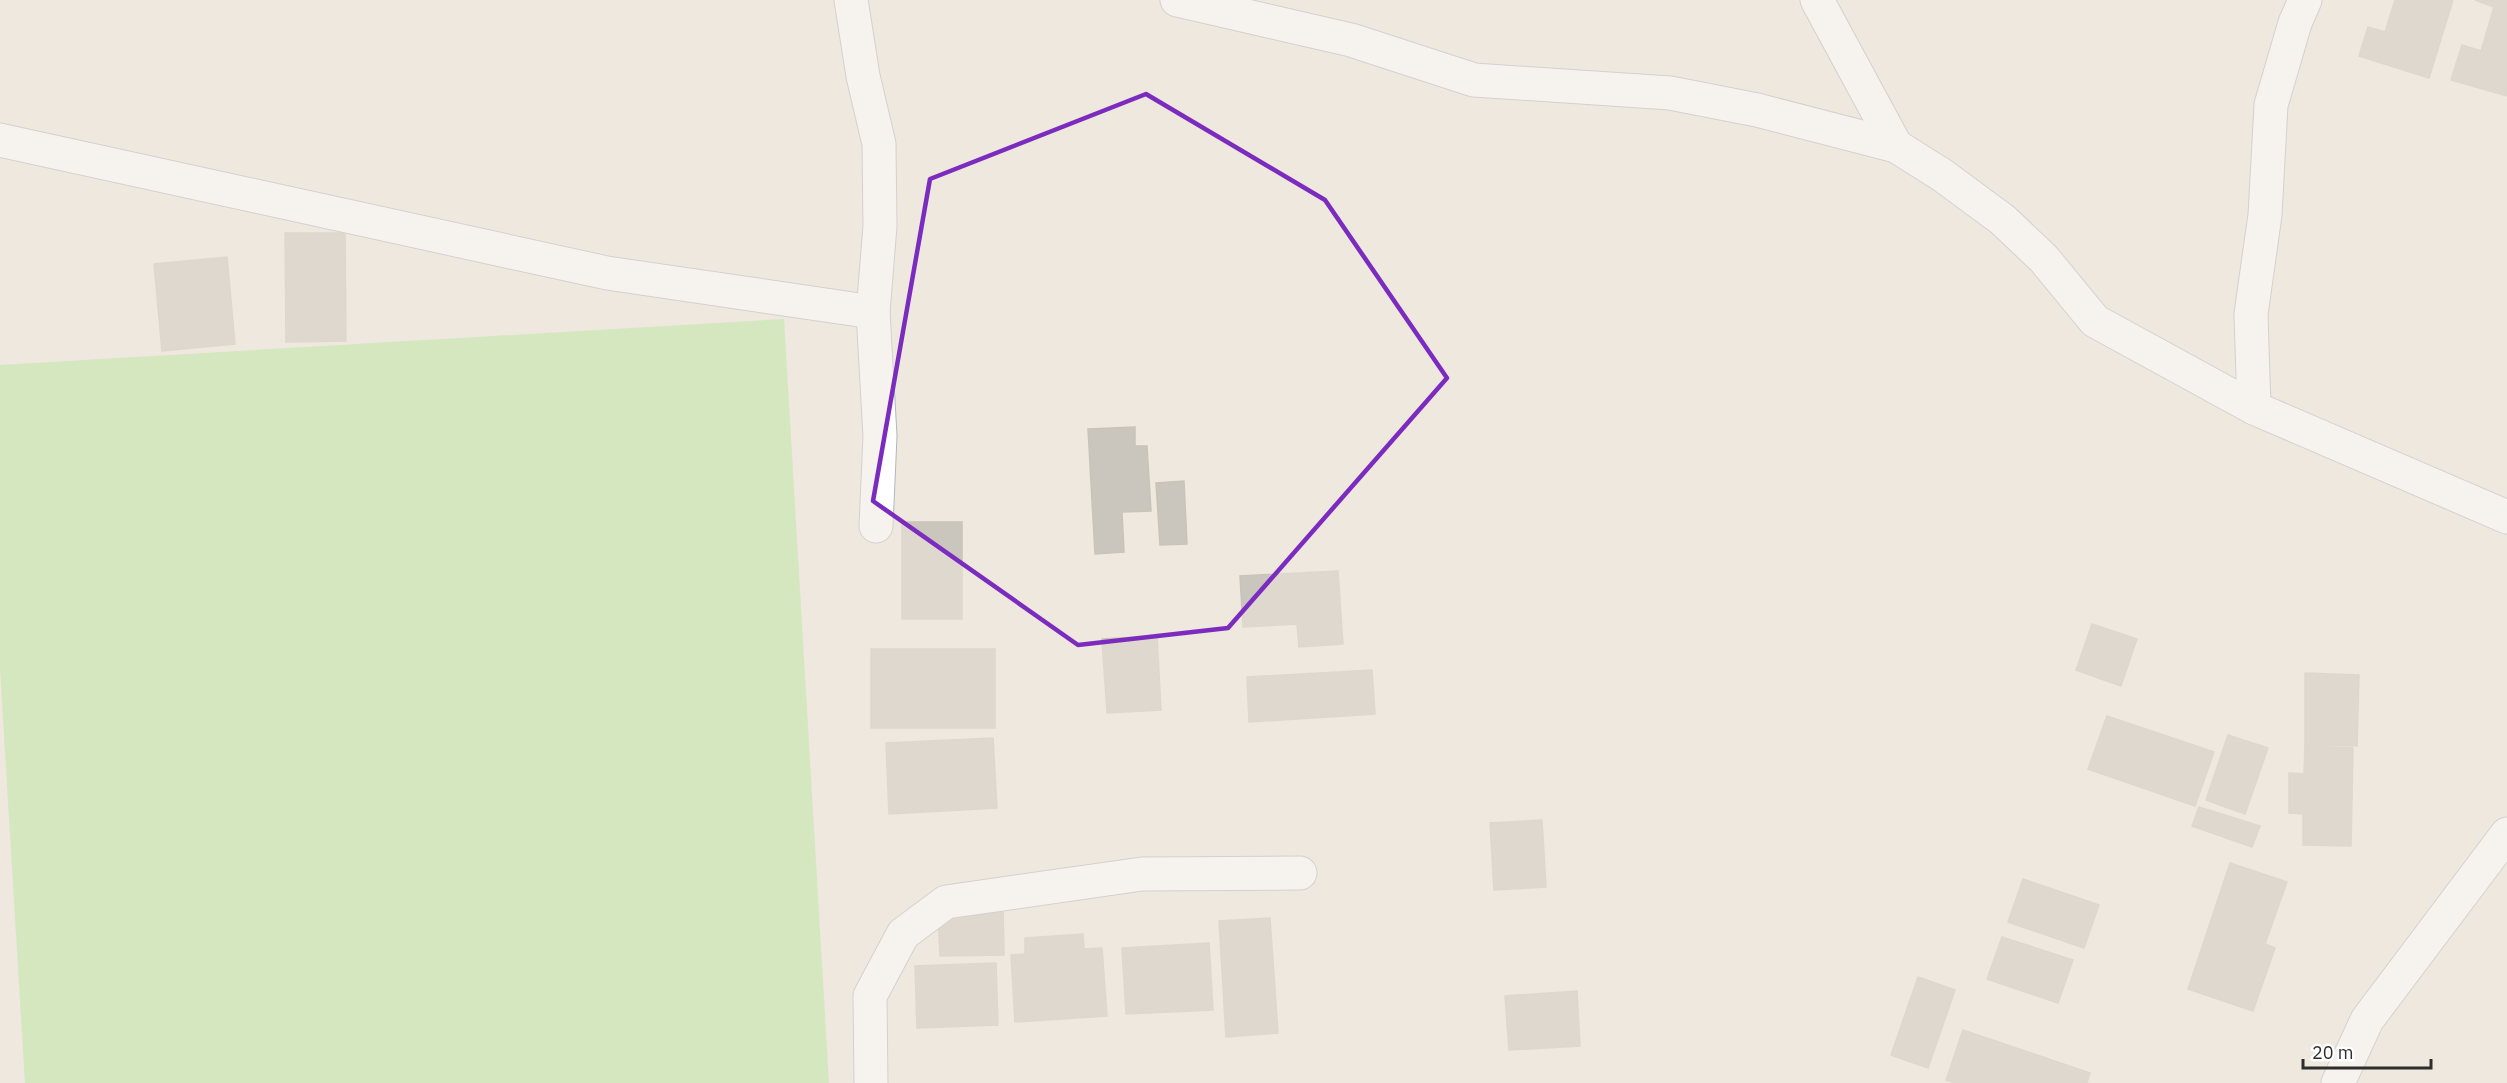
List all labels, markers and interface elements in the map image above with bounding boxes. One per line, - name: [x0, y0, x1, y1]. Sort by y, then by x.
- scale bar: [2303, 1032, 2430, 1070]
- text: 20 m: [2312, 1041, 2354, 1064]

